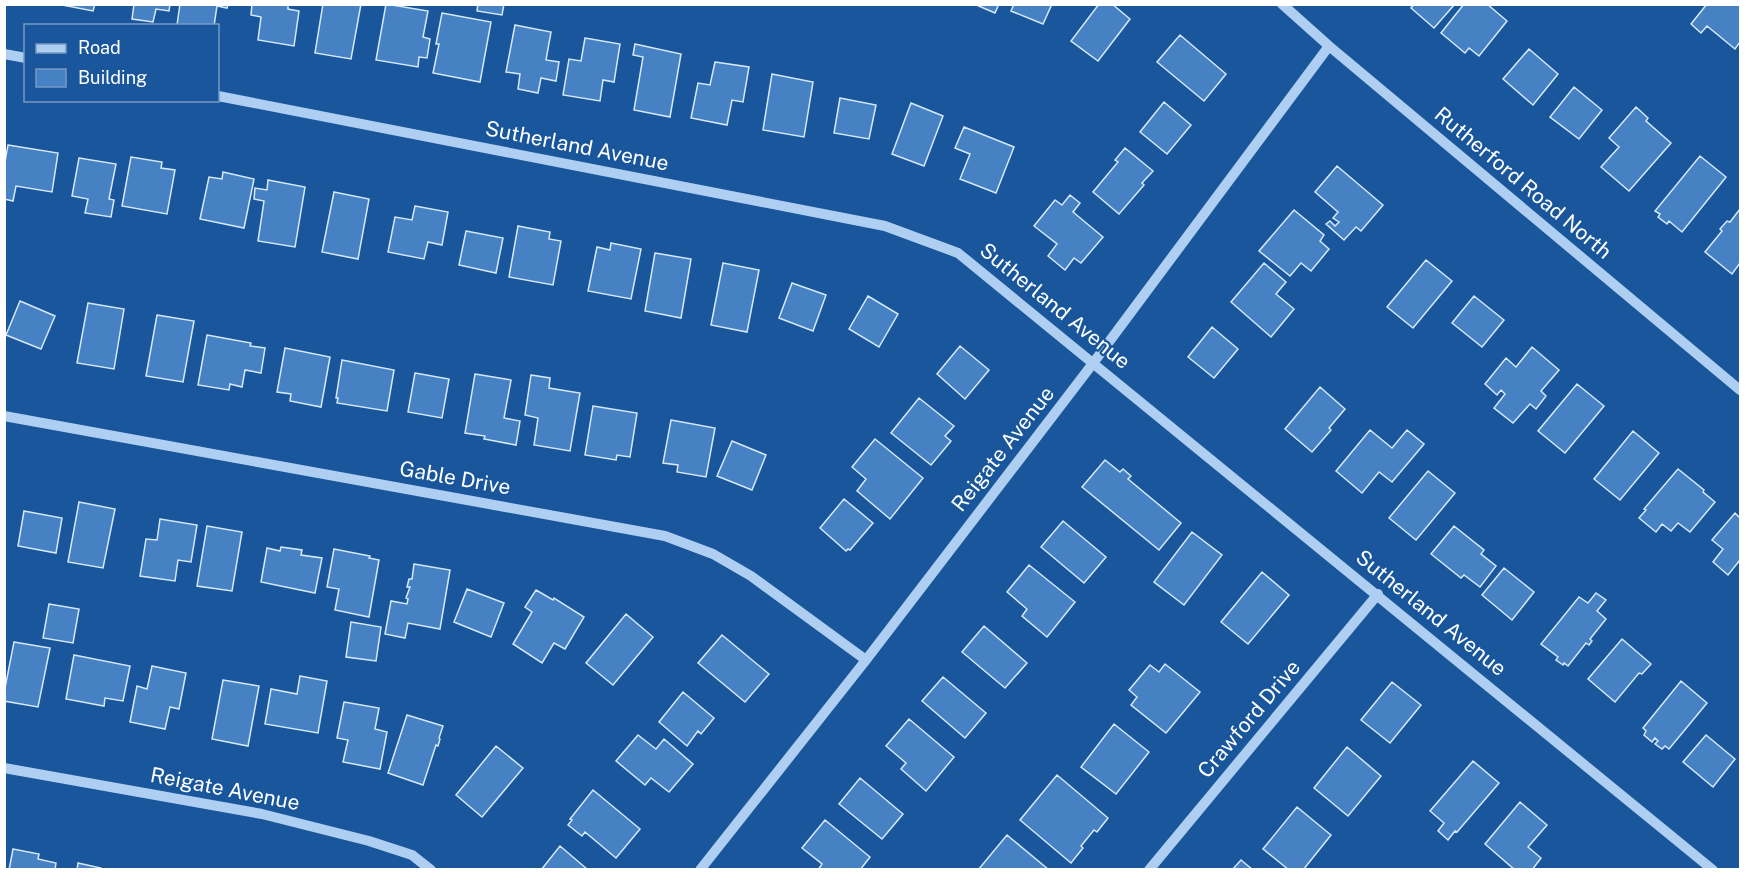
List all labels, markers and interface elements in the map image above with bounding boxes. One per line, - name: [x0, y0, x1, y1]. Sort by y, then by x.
- legend: [24, 24, 219, 102]
- text: Road: [78, 37, 121, 58]
- text: Building: [78, 67, 147, 88]
- street label: Rutherford Road North: [1430, 101, 1617, 264]
- street label: Sutherland Avenue: [483, 115, 671, 176]
- street label: Sutherland Avenue: [975, 237, 1136, 374]
- street label: Reigate Avenue: [946, 381, 1059, 516]
- street label: Gable Drive: [398, 455, 513, 500]
- street label: Sutherland Avenue: [1351, 544, 1512, 681]
- street label: Crawford Drive: [1192, 655, 1305, 783]
- street label: Reigate Avenue: [148, 762, 302, 815]

